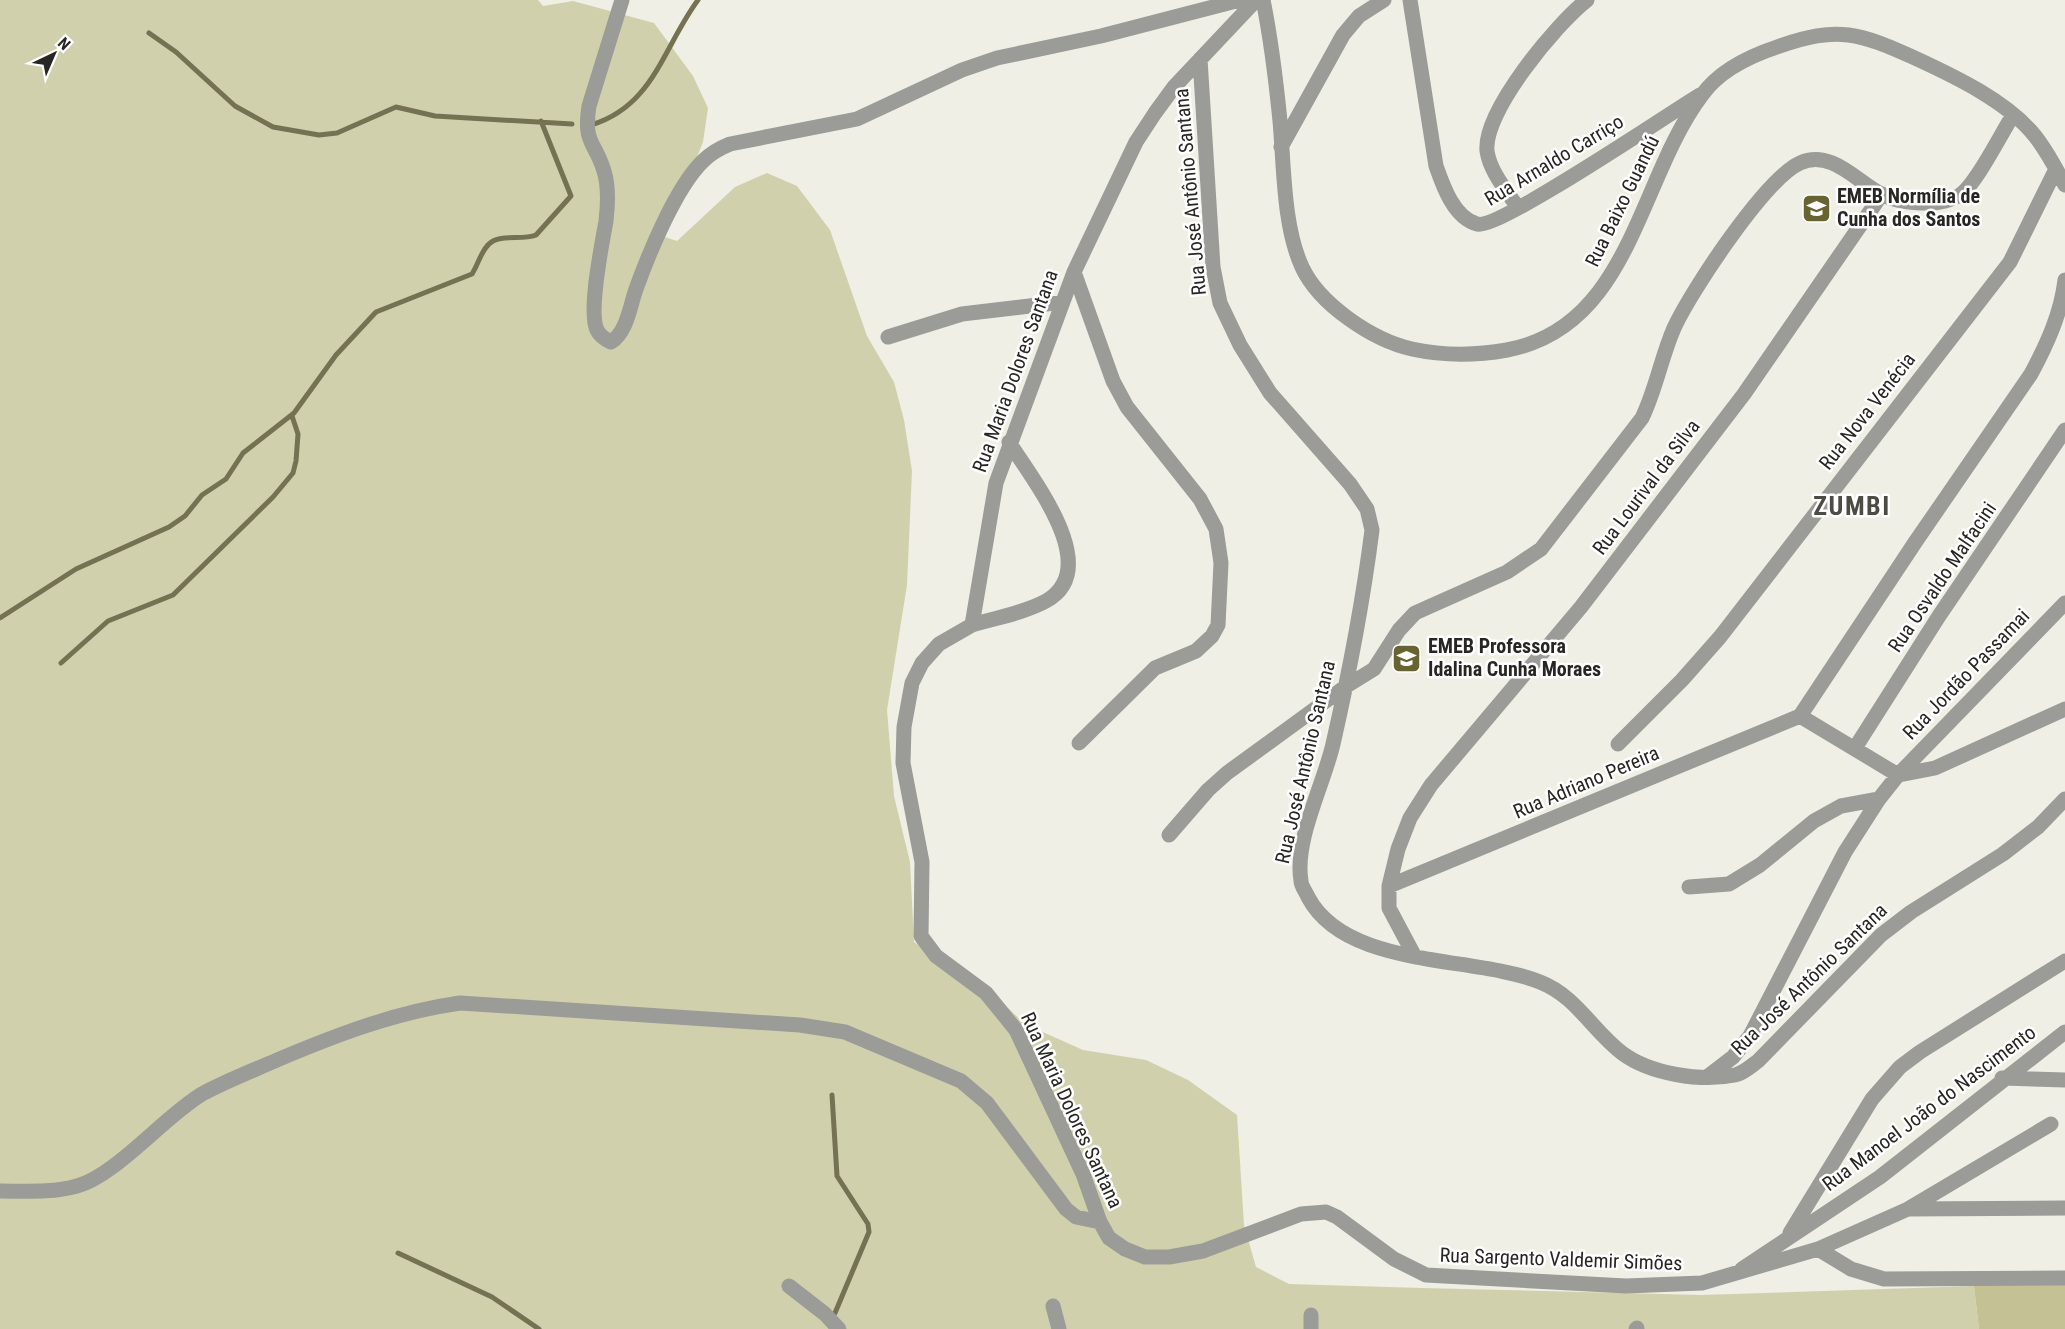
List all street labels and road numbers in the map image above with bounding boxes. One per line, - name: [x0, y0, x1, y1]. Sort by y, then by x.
- street label: Rua José Antônio Santana: [1169, 88, 1211, 296]
- street label: Rua Arnaldo Carriço: [1480, 109, 1628, 211]
- street label: Rua Baixo Guandú: [1580, 131, 1664, 271]
- street label: Rua Maria Dolores Santana: [967, 267, 1063, 475]
- street label: Rua Nova Venécia: [1814, 348, 1920, 474]
- street label: Rua Lourival da Silva: [1587, 415, 1705, 559]
- street label: Rua Osvaldo Malfacini: [1883, 497, 2001, 657]
- street label: Rua Jordão Passamai: [1898, 604, 2034, 744]
- street label: Rua José Antônio Santana: [1270, 658, 1340, 866]
- street label: Rua Adriano Pereira: [1510, 740, 1662, 824]
- street label: Rua José Antônio Santana: [1726, 898, 1892, 1060]
- street label: Rua Maria Dolores Santana: [1016, 1008, 1128, 1212]
- street label: Rua Manoel João do Nascimento: [1818, 1020, 2040, 1196]
- street label: Rua Sargento Valdemir Simões: [1439, 1243, 1683, 1275]

